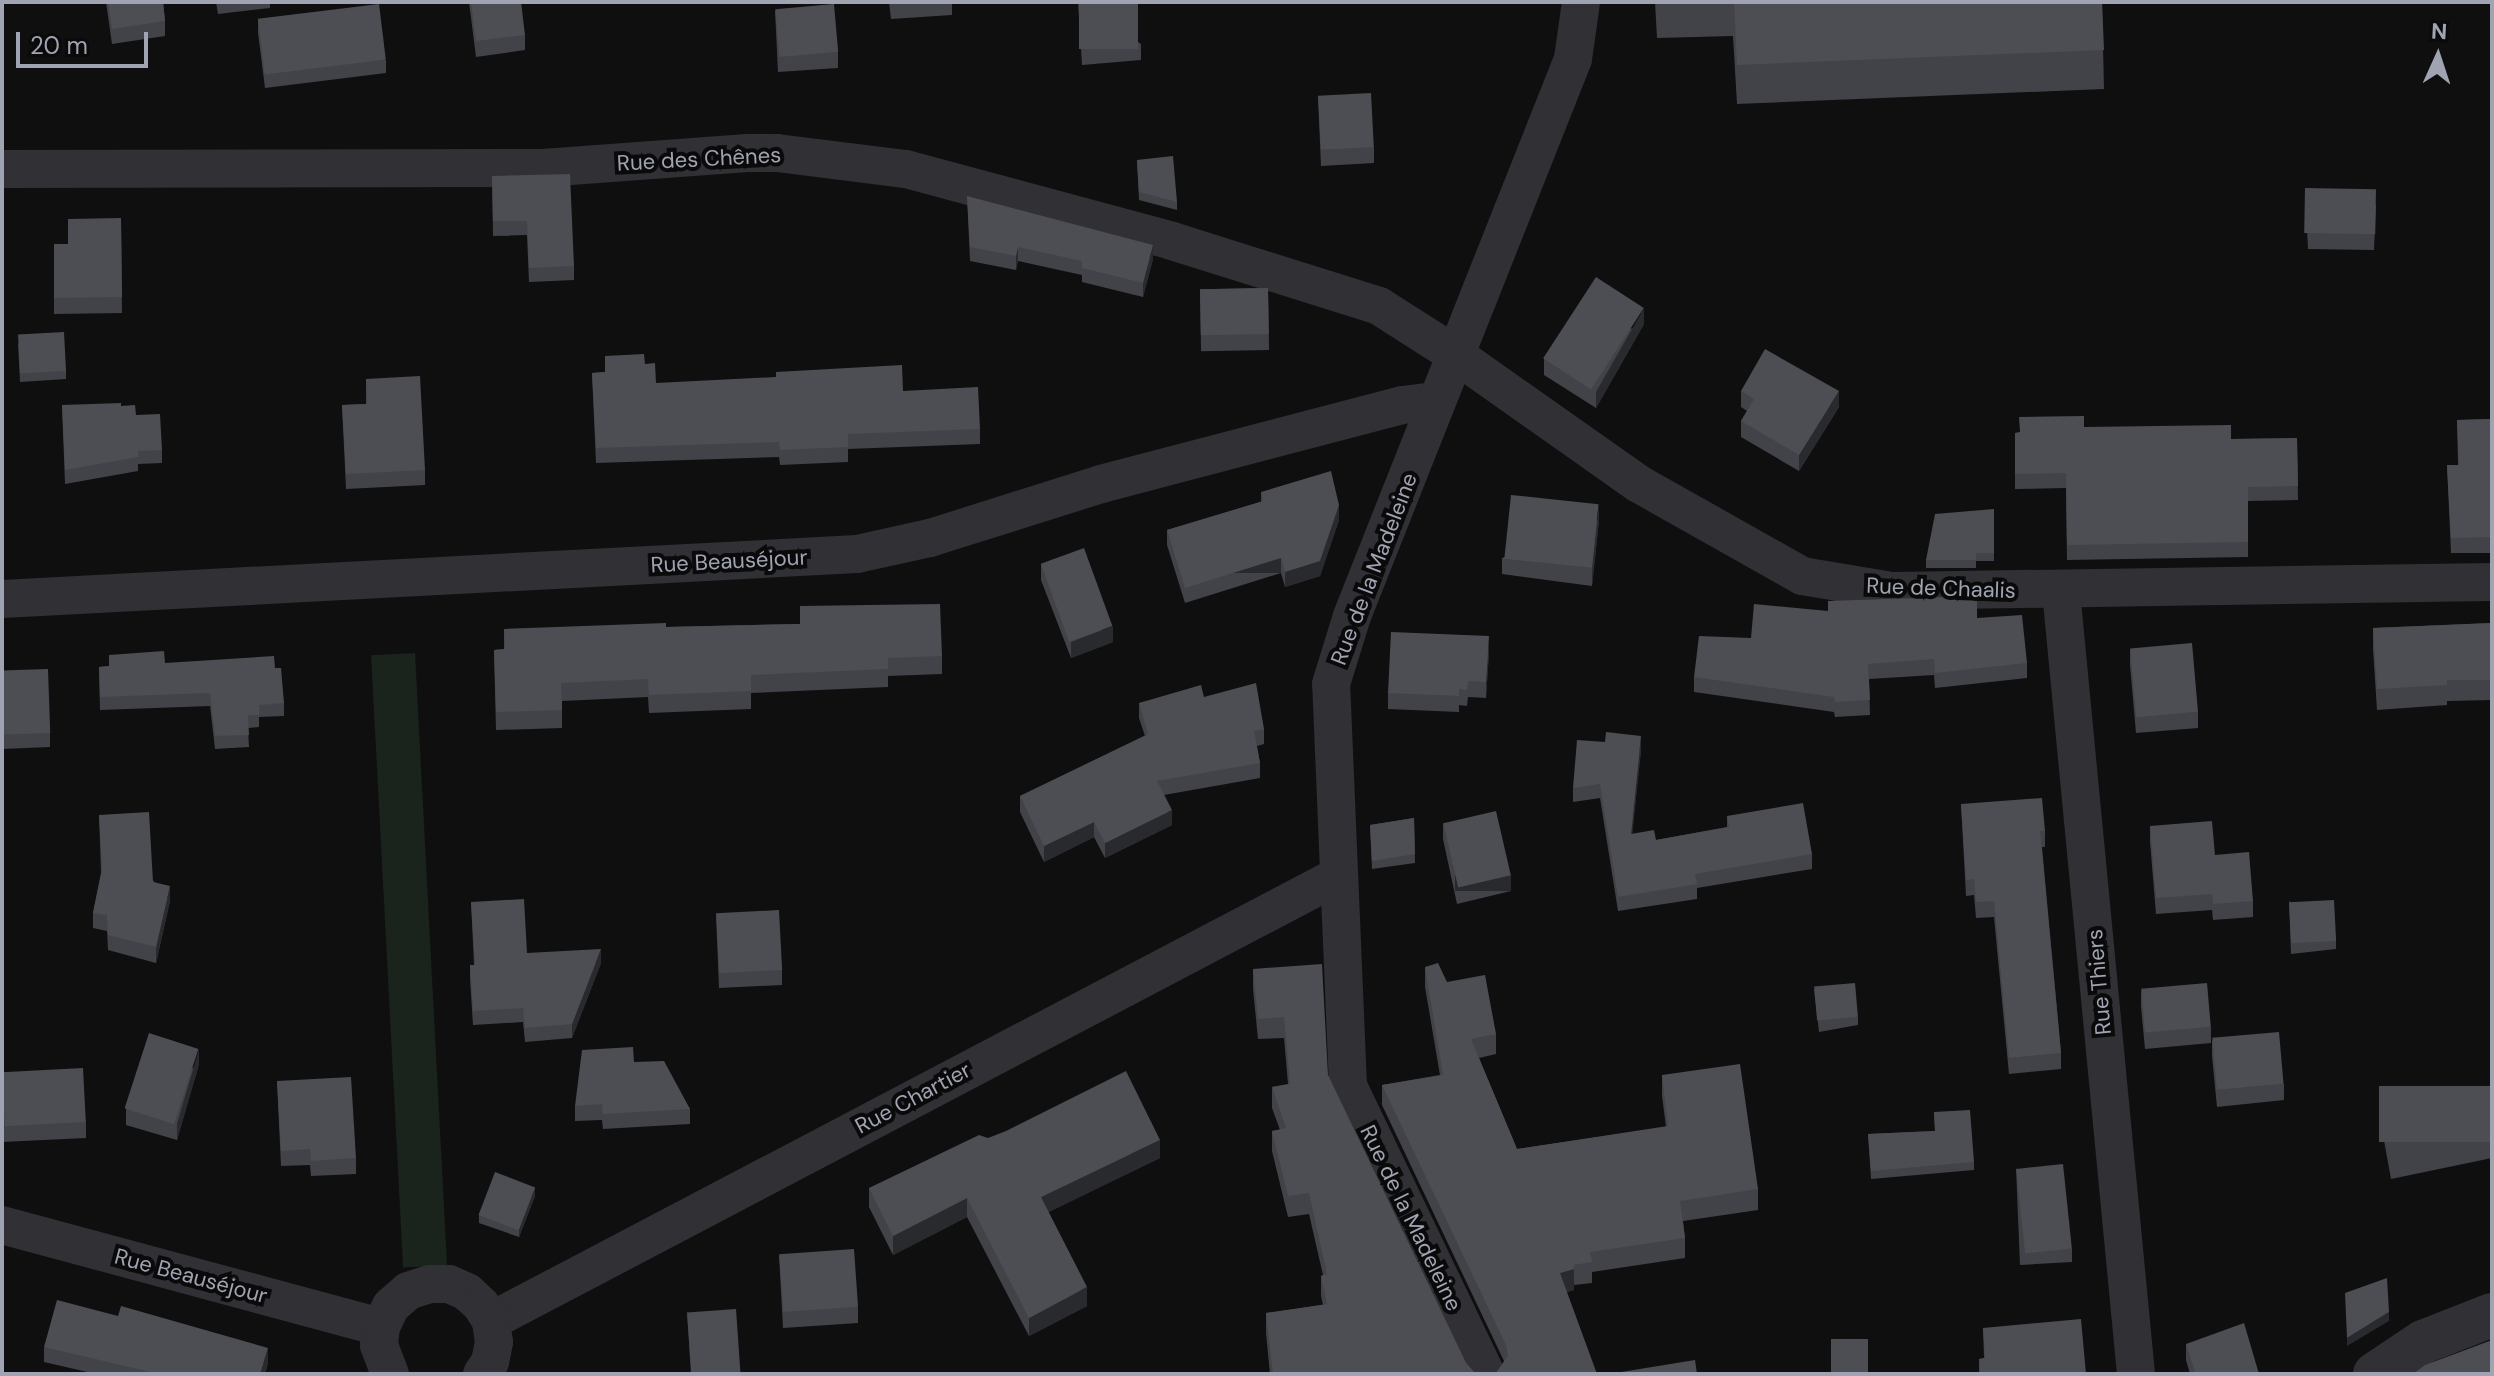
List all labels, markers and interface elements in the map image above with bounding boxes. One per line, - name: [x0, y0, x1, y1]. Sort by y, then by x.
- scale bar: [20, 16, 152, 66]
- north arrow: [2398, 16, 2478, 96]
- text: N: [2431, 17, 2448, 46]
- text: 20 m: [30, 30, 88, 61]
- street label: Rue des Chênes: [616, 142, 782, 176]
- street label: Rue de la Madeleine: [1325, 469, 1423, 669]
- street label: Rue Beauséjour: [650, 544, 808, 578]
- street label: Rue de Chaalis: [1866, 572, 2016, 604]
- street label: Rue Thiers: [2081, 928, 2117, 1036]
- street label: Rue Chartier: [851, 1057, 975, 1139]
- street label: Rue de la Madeleine: [1355, 1121, 1467, 1315]
- street label: Rue Beauséjour: [112, 1243, 270, 1309]

